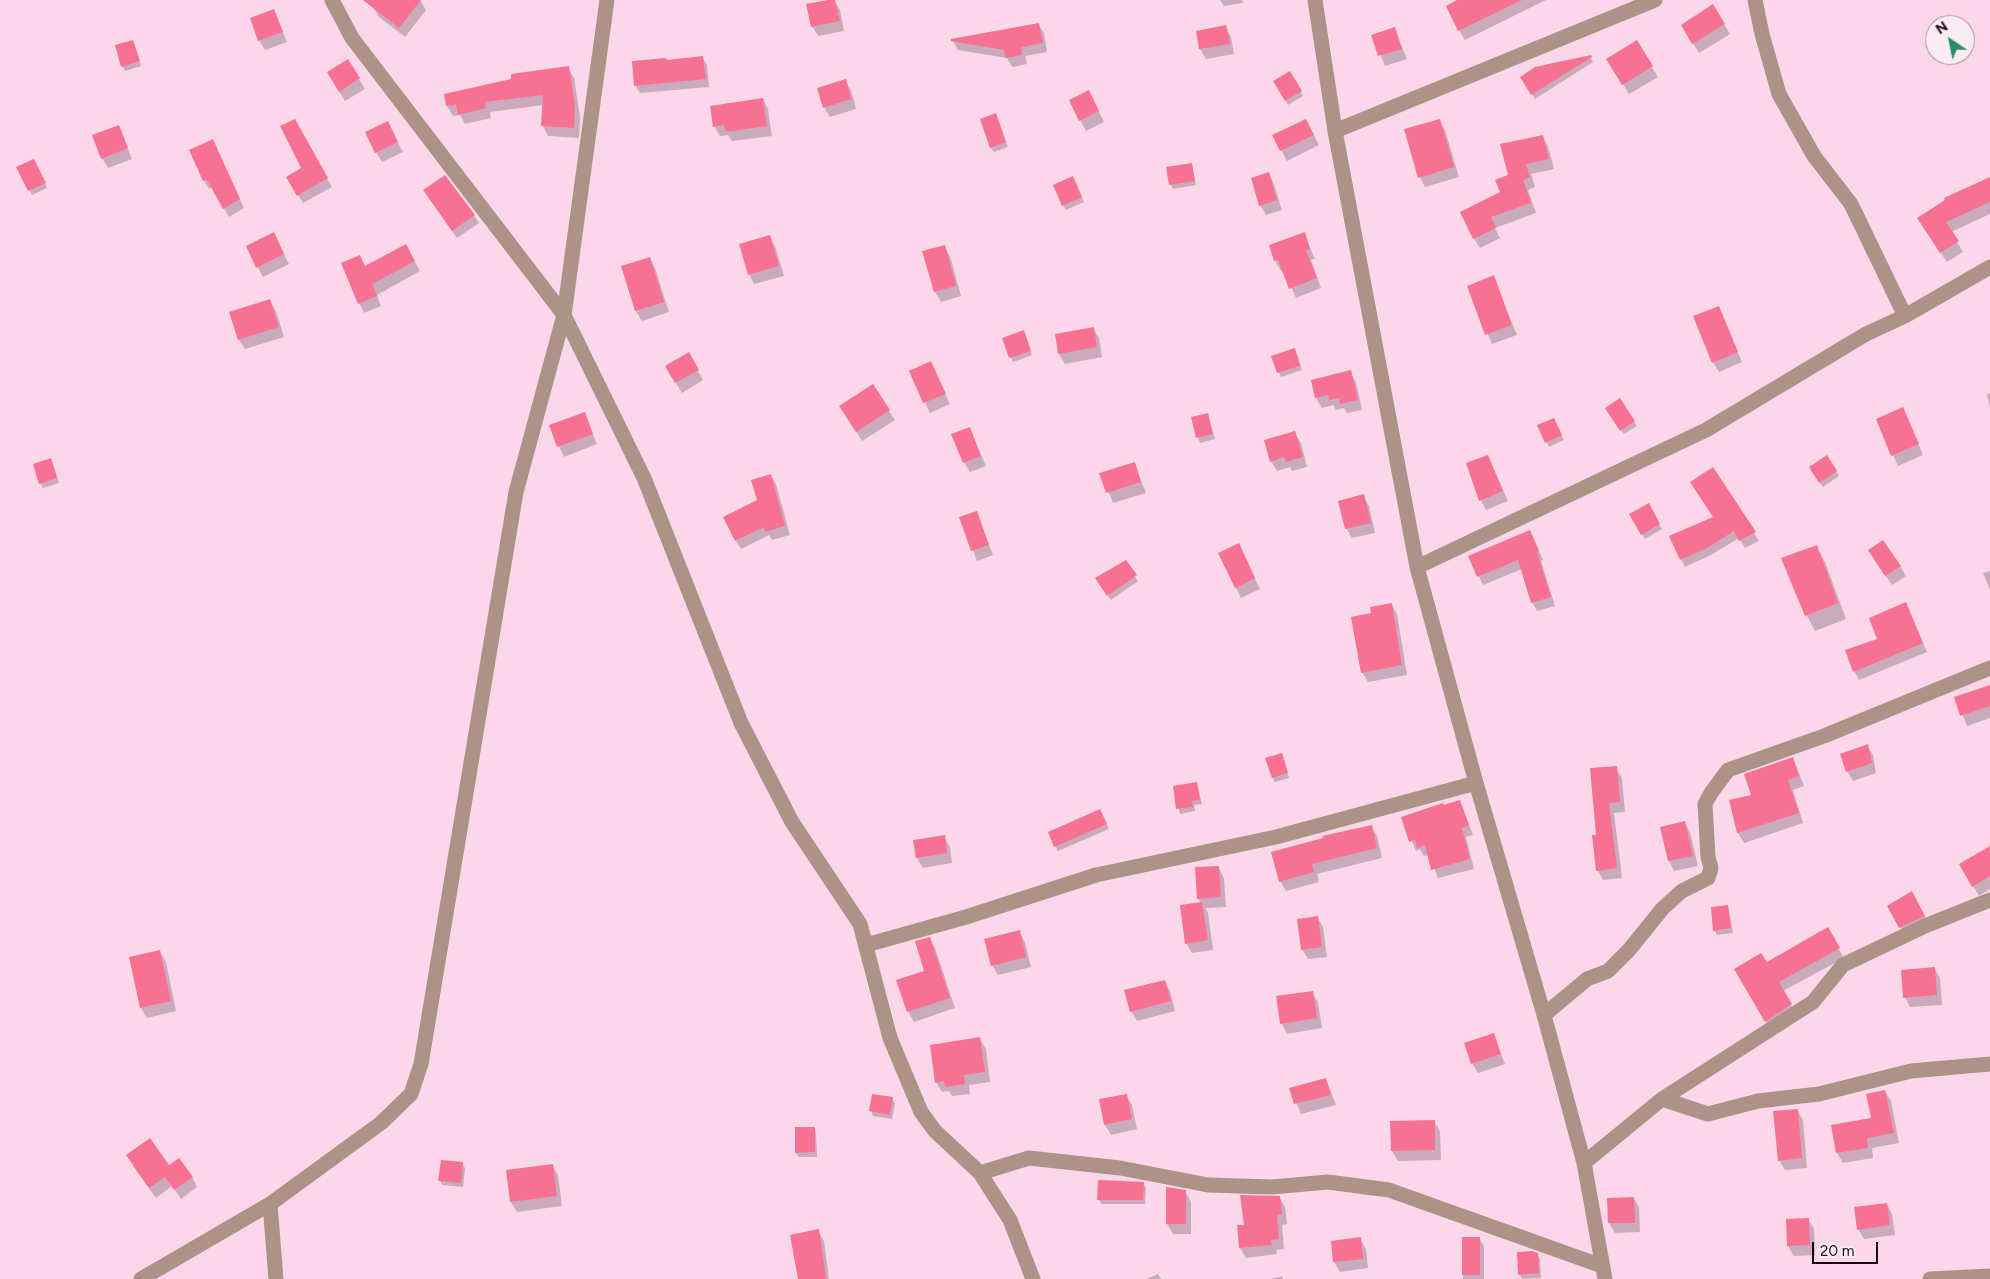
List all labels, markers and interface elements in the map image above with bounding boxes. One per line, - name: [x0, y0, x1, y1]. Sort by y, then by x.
- north arrow: [1925, 15, 1975, 65]
- text: N: [1933, 18, 1951, 38]
- scale bar: [1815, 1232, 1881, 1264]
- text: 20 m: [1820, 1242, 1854, 1260]

